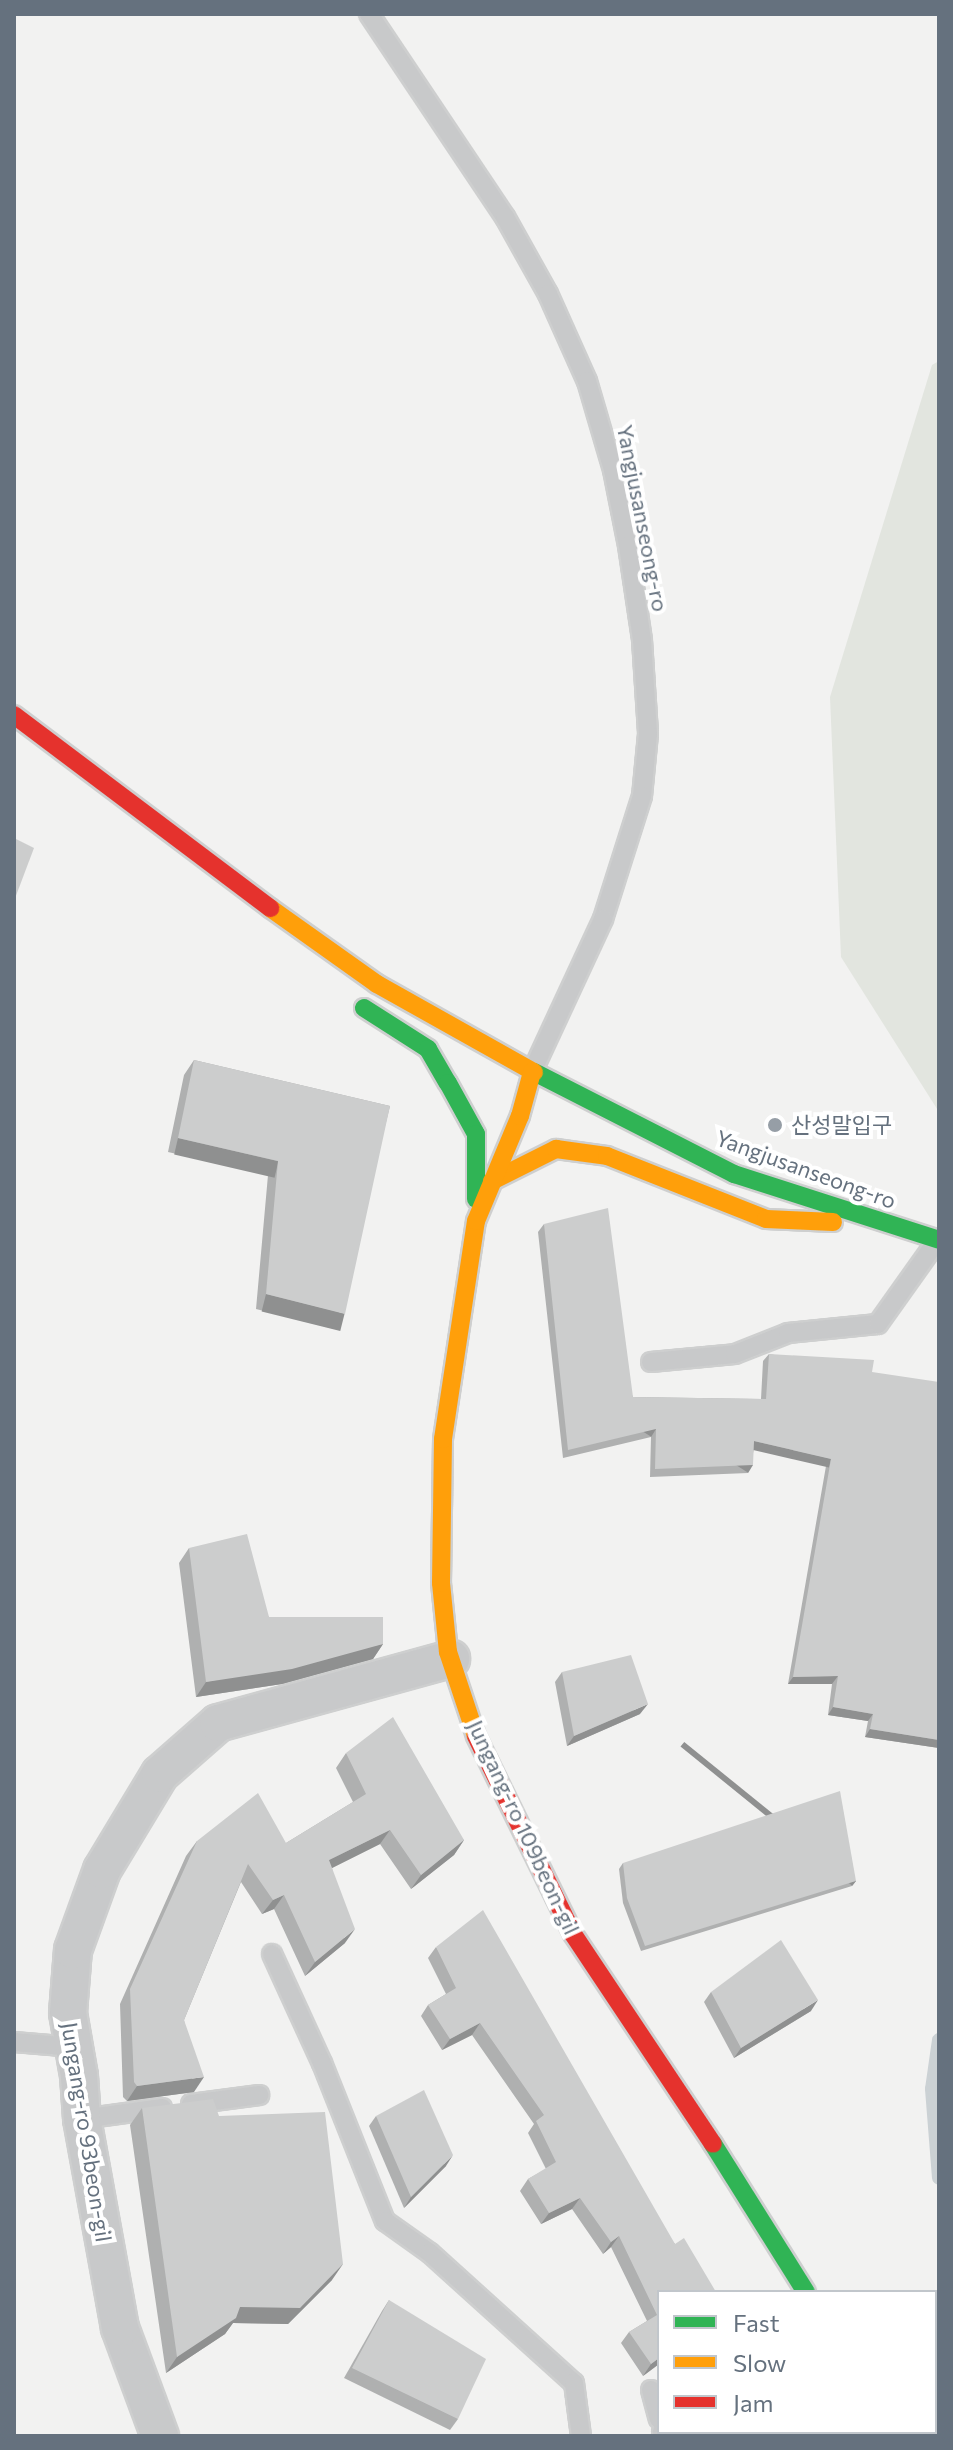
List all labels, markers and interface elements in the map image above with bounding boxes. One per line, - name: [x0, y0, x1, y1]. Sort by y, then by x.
- street label: Yangjusanseong-ro: [612, 422, 674, 614]
- place label: 산성말입구: [791, 1112, 892, 1138]
- marker: 산성말입구: [766, 1116, 784, 1134]
- street label: Yangjusanseong-ro: [712, 1124, 900, 1214]
- street label: Jungang-ro 109beon-gil: [463, 1716, 585, 1938]
- street label: Jungang-ro 93beon-gil: [57, 2020, 117, 2244]
- legend: [657, 2290, 937, 2434]
- text: Fast: [733, 2308, 780, 2337]
- text: Slow: [733, 2348, 786, 2377]
- text: Jam: [733, 2388, 773, 2417]

